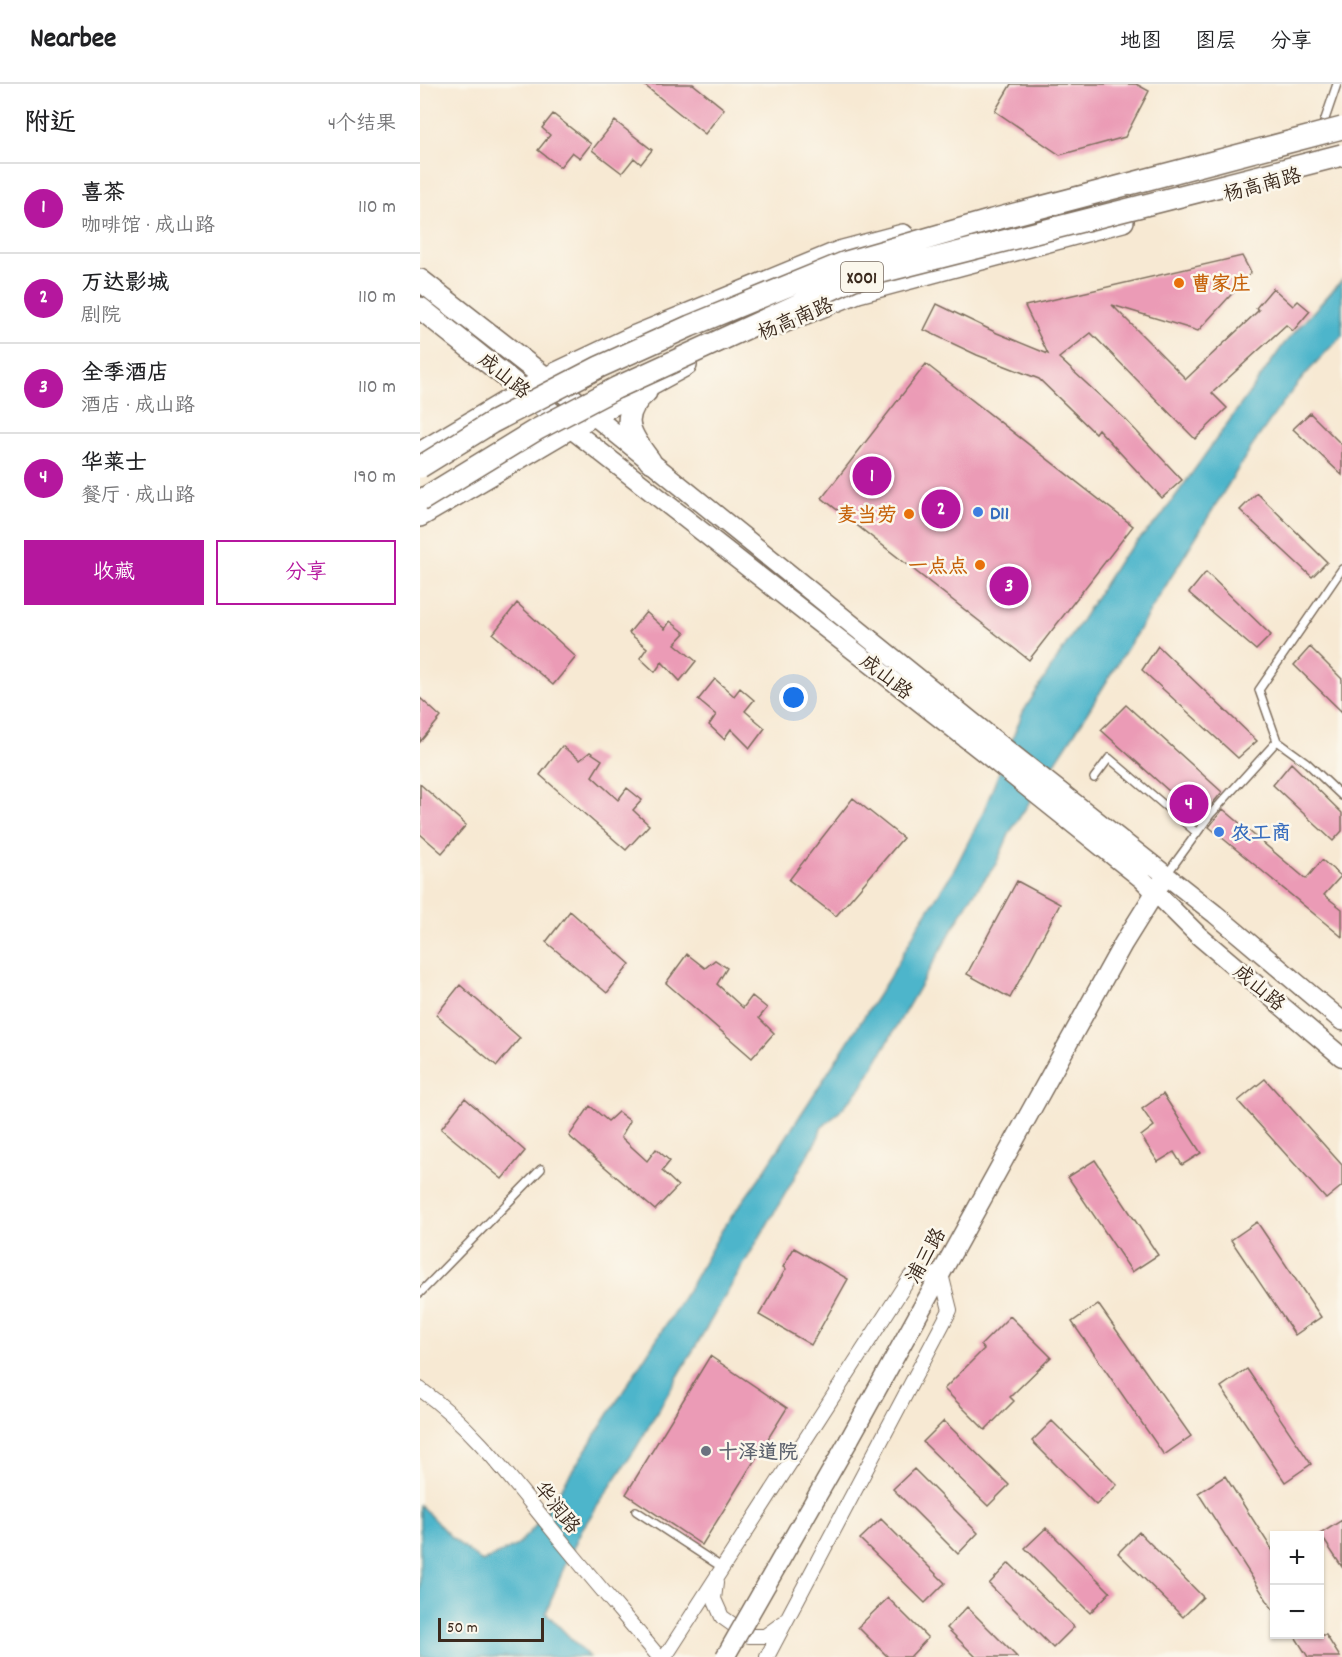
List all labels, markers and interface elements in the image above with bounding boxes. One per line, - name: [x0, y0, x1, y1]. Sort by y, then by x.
- text: Nearbee: [30, 21, 116, 61]
- text: 地图: [1120, 28, 1162, 58]
- text: 图层: [1195, 28, 1237, 58]
- text: 分享: [1270, 28, 1312, 58]
- text: 附近: [24, 106, 76, 143]
- text: 4个结果: [328, 111, 396, 139]
- street label: 杨高南路: [1221, 163, 1306, 211]
- text: 喜茶: [81, 179, 125, 210]
- text: 1: [41, 194, 46, 222]
- text: 110 m: [358, 194, 396, 222]
- text: 咖啡馆 · 成山路: [81, 213, 215, 241]
- road number: X001: [841, 262, 883, 292]
- text: 万达影城: [81, 269, 169, 300]
- place label: 曹家庄: [1191, 272, 1251, 300]
- marker: 曹家庄: [1172, 276, 1186, 290]
- text: 2: [39, 284, 48, 312]
- text: 110 m: [358, 284, 396, 312]
- street label: 杨高南路: [754, 292, 839, 349]
- text: 剧院: [81, 303, 121, 331]
- street label: 成山路: [471, 348, 536, 408]
- text: 全季酒店: [81, 359, 169, 390]
- text: 3: [39, 374, 48, 402]
- text: 110 m: [358, 374, 396, 402]
- text: 酒店 · 成山路: [81, 393, 195, 421]
- text: 华莱士: [81, 449, 147, 480]
- pin: 1: [852, 454, 892, 498]
- text: 4: [39, 464, 48, 492]
- text: 190 m: [353, 464, 396, 492]
- text: 餐厅 · 成山路: [81, 483, 195, 511]
- pin: 2: [922, 486, 960, 532]
- place label: D11: [990, 501, 1009, 529]
- place label: 麦当劳: [837, 503, 897, 531]
- marker: D11: [971, 505, 985, 519]
- marker: 麦当劳: [902, 507, 916, 521]
- button: 收藏: [24, 540, 204, 605]
- button: 分享: [216, 540, 396, 605]
- place label: 一点点: [908, 554, 968, 582]
- marker: 一点点: [973, 558, 987, 572]
- pin: 3: [990, 564, 1028, 608]
- street label: 成山路: [853, 649, 918, 708]
- your location: [779, 683, 808, 712]
- pin: 4: [1170, 782, 1208, 826]
- place label: 农工商: [1231, 821, 1291, 849]
- marker: 农工商: [1212, 825, 1226, 839]
- street label: 成山路: [1226, 959, 1291, 1020]
- street label: 浦三路: [901, 1223, 955, 1289]
- place label: 十泽道院: [718, 1440, 798, 1468]
- marker: 十泽道院: [699, 1444, 713, 1458]
- street label: 华润路: [526, 1477, 586, 1542]
- map controls: [1270, 1531, 1324, 1639]
- button: +: [1270, 1531, 1324, 1585]
- button: −: [1270, 1585, 1324, 1639]
- scale bar: [438, 1615, 544, 1642]
- text: 50 m: [447, 1617, 478, 1640]

